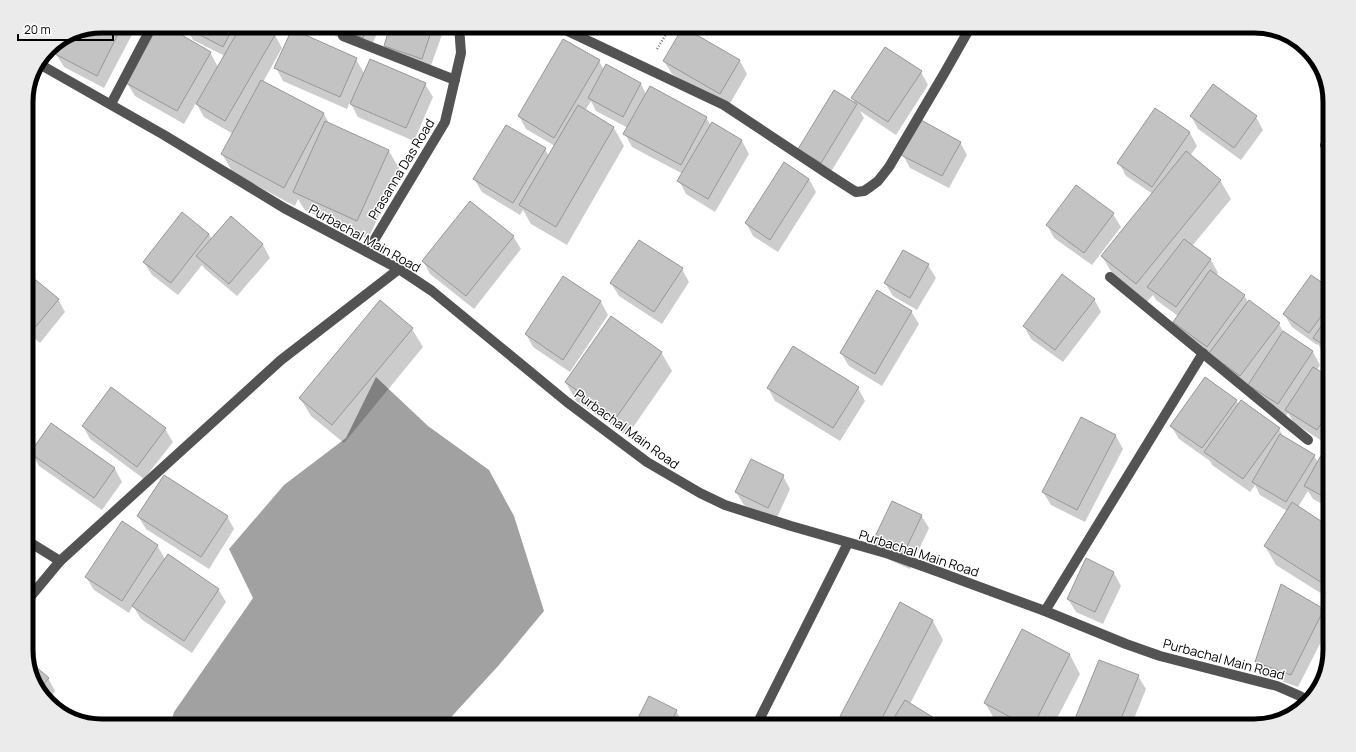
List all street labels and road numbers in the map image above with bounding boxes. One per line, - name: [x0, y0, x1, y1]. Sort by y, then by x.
- street label: Prasanna Das Road: [364, 115, 438, 223]
- street label: Purbachal Main Road: [306, 200, 424, 276]
- street label: Purbachal Main Road: [571, 385, 683, 473]
- street label: Purbachal Main Road: [857, 525, 981, 581]
- street label: Purbachal Main Road: [1161, 634, 1287, 684]

